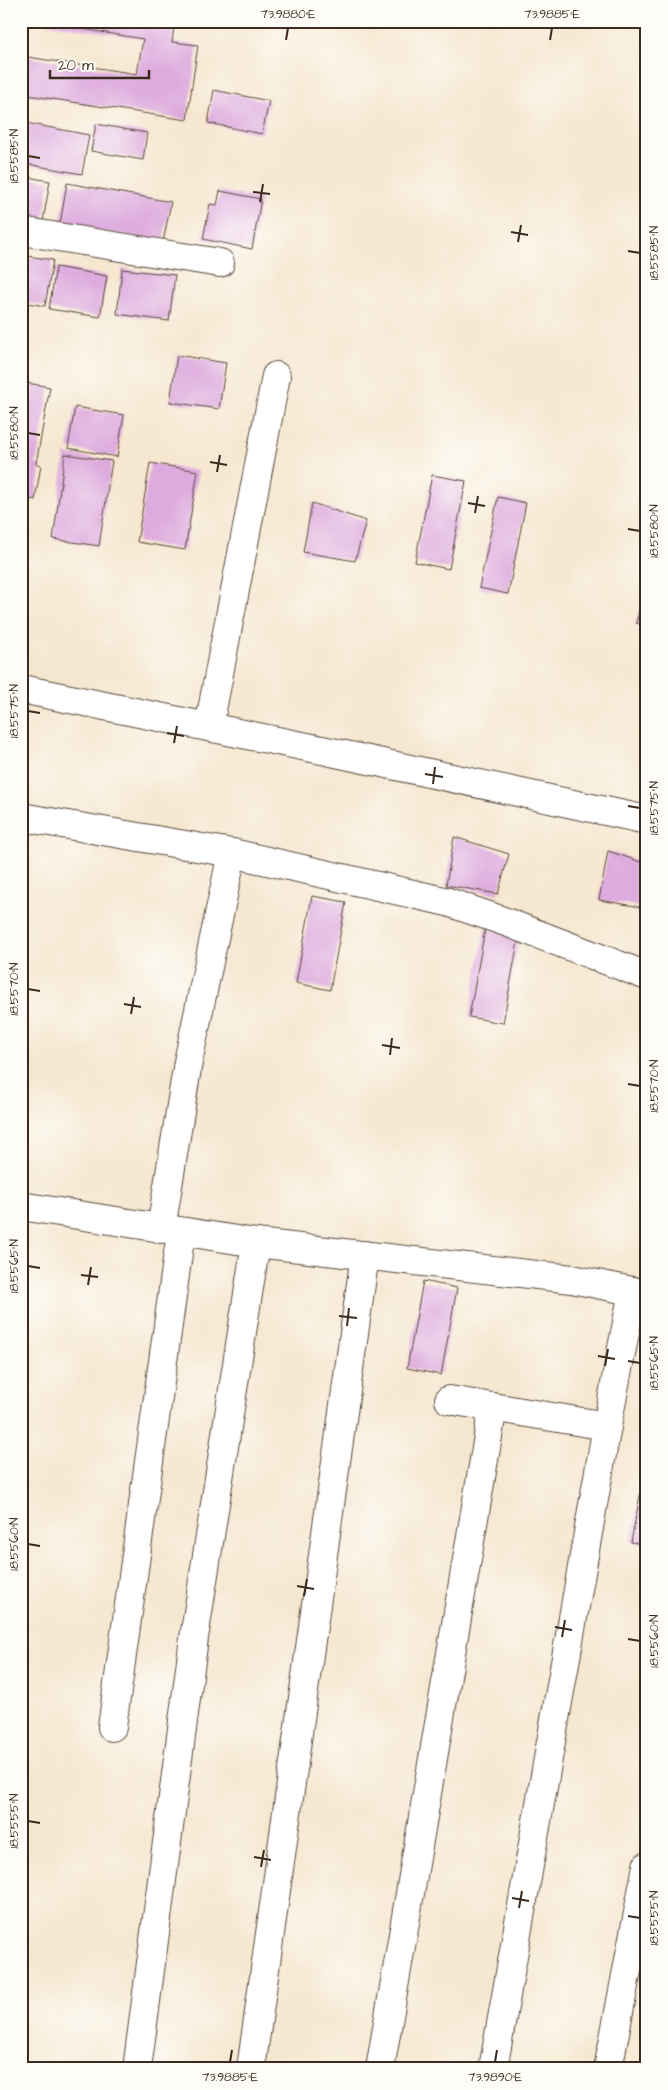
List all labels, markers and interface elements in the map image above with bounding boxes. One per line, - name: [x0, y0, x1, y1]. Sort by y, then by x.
- text: 73.9880°E: [261, 6, 315, 23]
- text: 73.9885°E: [524, 6, 580, 23]
- scale bar: [50, 48, 149, 80]
- text: 20 m: [58, 55, 94, 76]
- text: 18.5585°N: [6, 128, 23, 183]
- text: 18.5585°N: [646, 225, 663, 280]
- text: 18.5580°N: [6, 406, 23, 460]
- text: 18.5580°N: [646, 504, 663, 558]
- text: 18.5575°N: [6, 684, 23, 738]
- text: 18.5575°N: [646, 781, 663, 835]
- text: 18.5570°N: [6, 962, 23, 1016]
- text: 18.5570°N: [646, 1059, 663, 1113]
- text: 18.5565°N: [6, 1238, 23, 1293]
- text: 18.5565°N: [646, 1335, 663, 1390]
- text: 18.5560°N: [6, 1517, 23, 1571]
- text: 18.5560°N: [646, 1614, 663, 1668]
- text: 18.5555°N: [6, 1793, 23, 1849]
- text: 18.5555°N: [646, 1890, 663, 1946]
- text: 73.9885°E: [202, 2069, 258, 2086]
- text: 73.9890°E: [468, 2069, 522, 2086]

